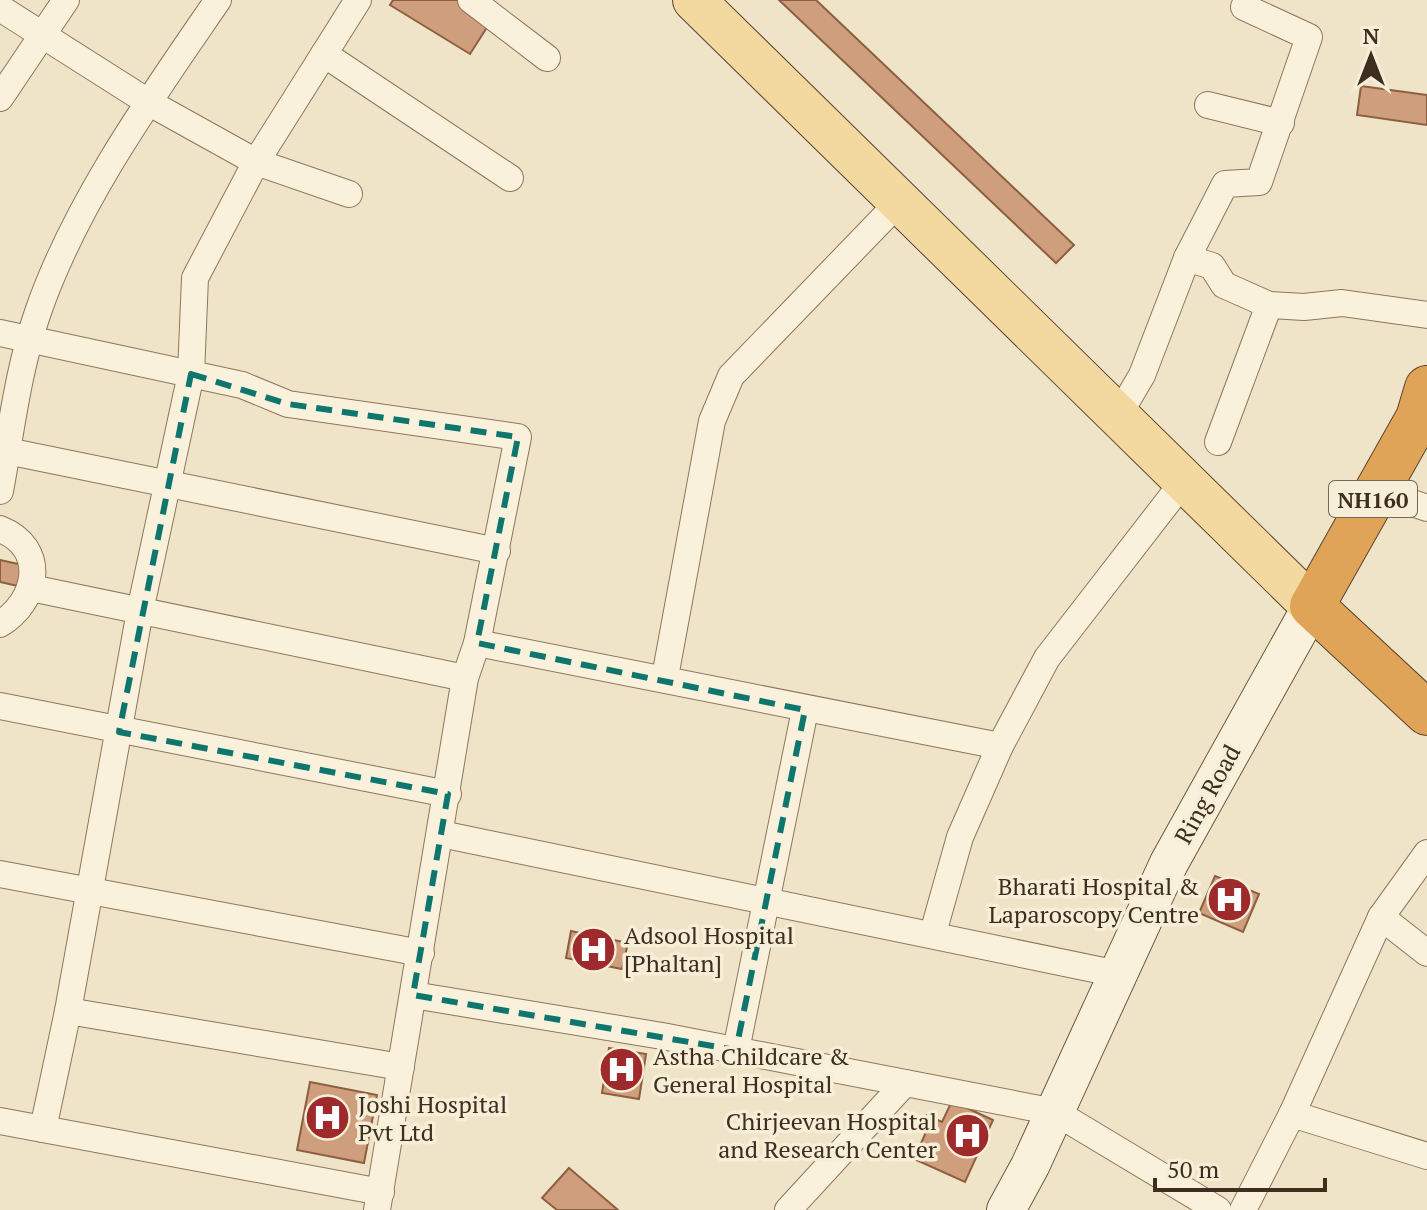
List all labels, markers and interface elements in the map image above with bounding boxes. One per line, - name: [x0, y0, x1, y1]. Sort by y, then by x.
- north arrow: [1331, 16, 1411, 96]
- text: N: [1363, 21, 1380, 50]
- road number: NH160: [1329, 481, 1417, 517]
- street label: Ring Road: [1167, 739, 1247, 849]
- place label: Bharati Hospital & Laparoscopy Centre: [989, 870, 1199, 930]
- hospital icon: Bharati Hospital & Laparoscopy Centre: [1206, 876, 1254, 924]
- place label: Adsool Hospital [Phaltan]: [624, 919, 794, 979]
- hospital icon: Adsool Hospital [Phaltan]: [569, 925, 617, 973]
- place label: Astha Childcare & General Hospital: [653, 1040, 849, 1100]
- hospital icon: Astha Childcare & General Hospital: [598, 1046, 646, 1094]
- place label: Joshi Hospital Pvt Ltd: [358, 1088, 507, 1148]
- hospital icon: Joshi Hospital Pvt Ltd: [303, 1094, 351, 1142]
- place label: Chirjeevan Hospital and Research Center: [718, 1105, 938, 1165]
- hospital icon: Chirjeevan Hospital and Research Center: [944, 1111, 992, 1159]
- scale bar: [1155, 1142, 1325, 1192]
- text: 50 m: [1167, 1153, 1219, 1185]

